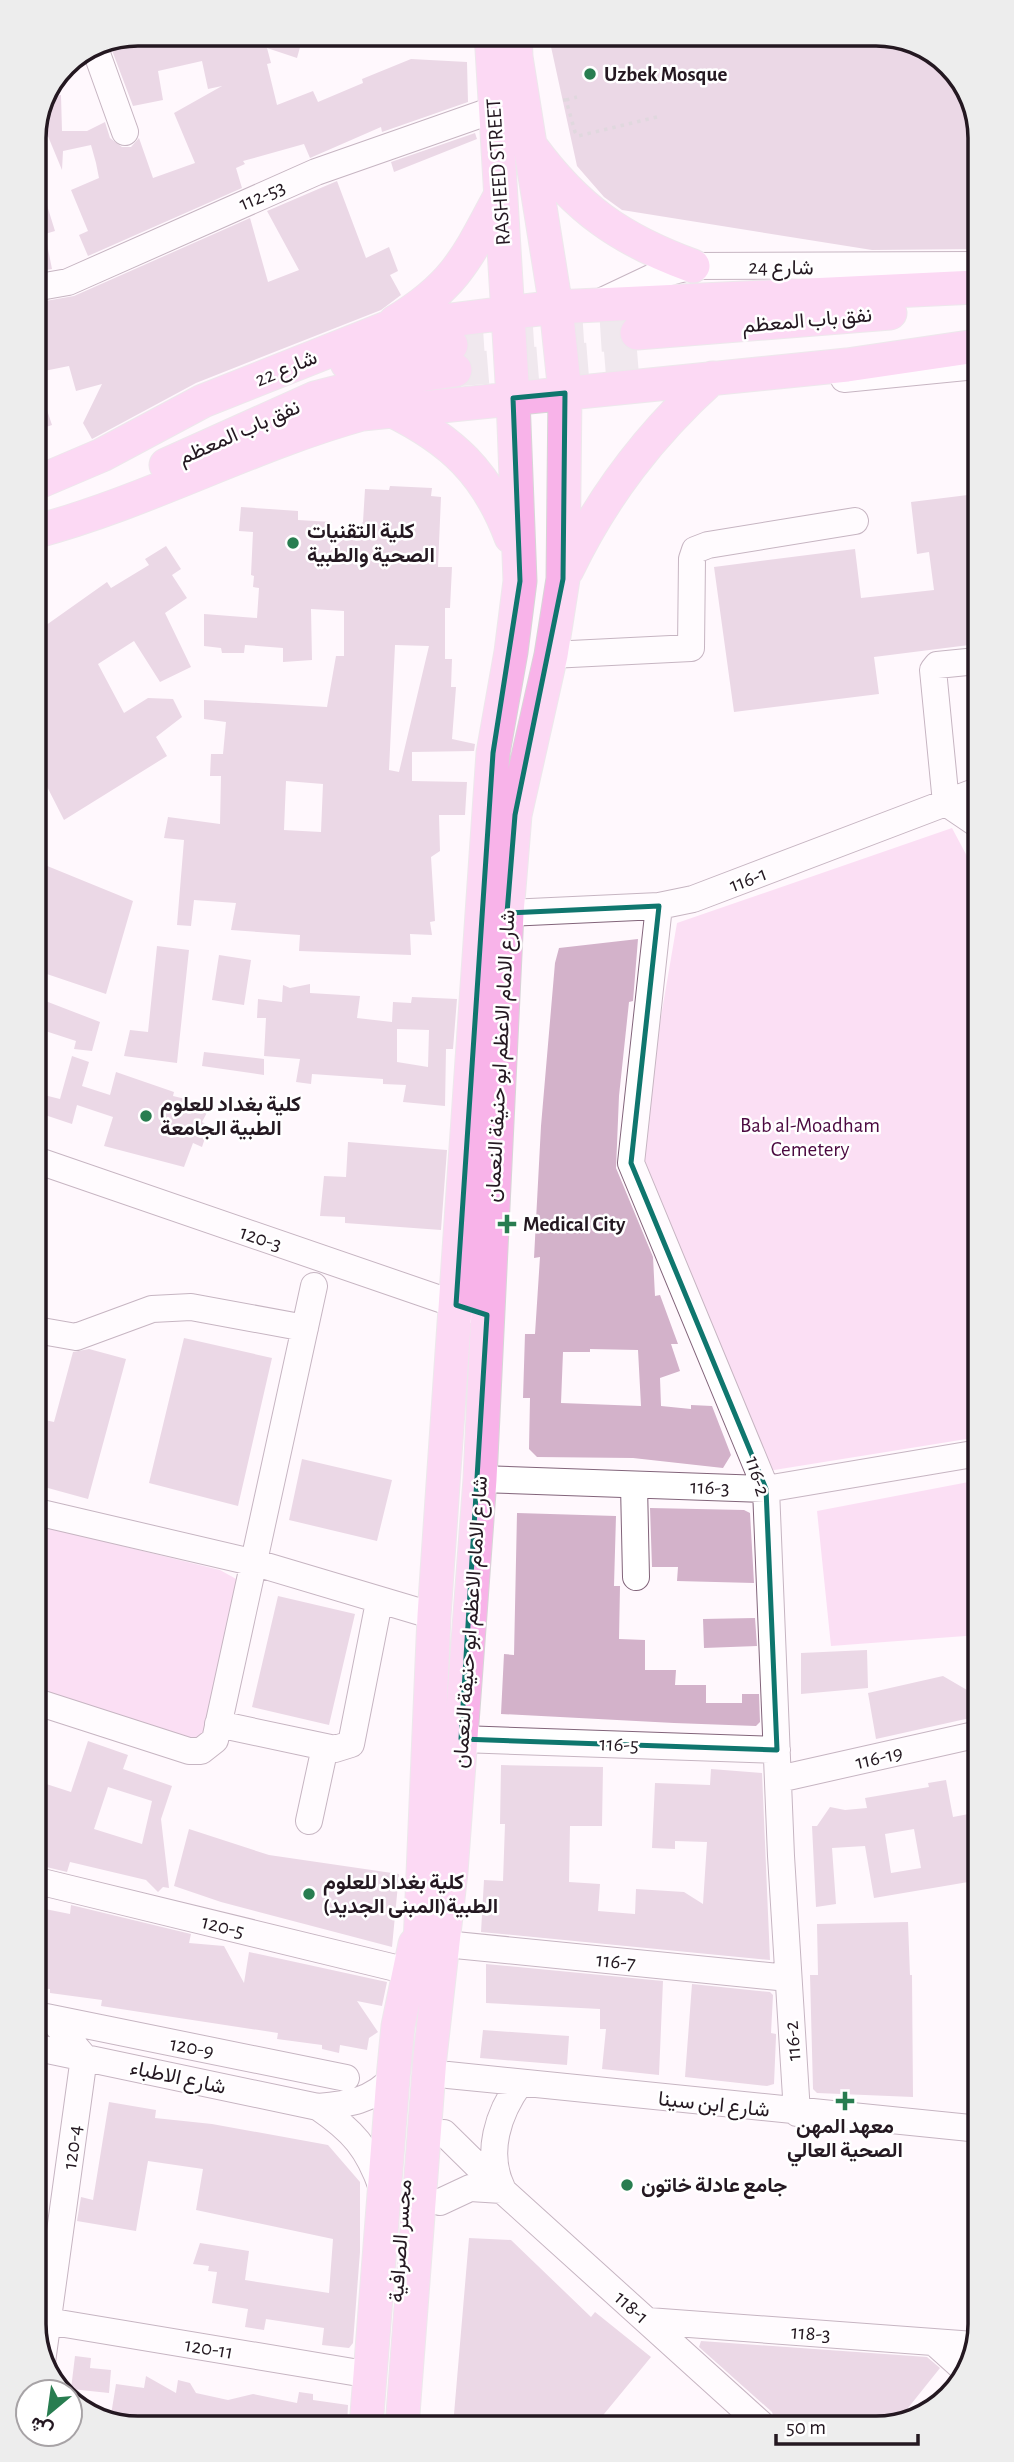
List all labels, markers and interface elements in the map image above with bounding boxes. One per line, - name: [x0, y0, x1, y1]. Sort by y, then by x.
- place label: Uzbek Mosque: [604, 64, 727, 85]
- marker: Uzbek Mosque: [582, 66, 598, 82]
- street label: RASHEED STREET: [483, 98, 514, 246]
- street label: 112-53: [236, 176, 288, 214]
- street label: شارع 24: [748, 256, 814, 282]
- street label: نفق باب المعظم: [741, 304, 873, 340]
- street label: شارع 22: [252, 347, 321, 393]
- street label: نفق باب المعظم: [175, 396, 304, 471]
- place label: كلية التقنيات الصحية والطبية: [307, 521, 435, 568]
- marker: كلية التقنيات الصحية والطبية: [285, 535, 301, 551]
- street label: 116-1: [727, 863, 770, 896]
- street label: شارع الامام الاعظم ابو حنيفة النعمان: [482, 909, 522, 1203]
- place label: كلية بغداد للعلوم الطبية الجامعة: [160, 1094, 301, 1140]
- marker: كلية بغداد للعلوم الطبية الجامعة: [138, 1108, 154, 1124]
- park label: Bab al-Moadham Cemetery: [740, 1115, 880, 1160]
- marker: Medical City: [497, 1214, 517, 1234]
- place label: Medical City: [523, 1214, 626, 1235]
- street label: 120-3: [237, 1222, 285, 1255]
- street label: 116-2: [742, 1454, 773, 1498]
- street label: شارع الامام الاعظم ابو حنيفة النعمان: [450, 1475, 494, 1769]
- street label: 116-3: [690, 1476, 730, 1499]
- street label: 116-5: [599, 1733, 639, 1756]
- street label: 116-19: [853, 1742, 905, 1773]
- place label: كلية بغداد للعلوم الطبية(المبنى الجديد): [323, 1872, 498, 1918]
- marker: كلية بغداد للعلوم الطبية(المبنى الجديد): [301, 1886, 317, 1902]
- street label: 120-5: [199, 1911, 246, 1942]
- street label: 116-7: [595, 1949, 637, 1974]
- street label: 116-2: [781, 2020, 804, 2062]
- street label: 120-9: [168, 2033, 216, 2062]
- street label: شارع الاطباء: [127, 2057, 228, 2101]
- street label: شارع ابن سينا: [657, 2088, 771, 2124]
- marker: معهد المهن الصحية العالي: [835, 2091, 855, 2111]
- place label: معهد المهن الصحية العالي: [787, 2116, 903, 2167]
- street label: 120-4: [59, 2124, 86, 2171]
- place label: جامع عادلة خاتون: [641, 2175, 787, 2199]
- marker: جامع عادلة خاتون: [619, 2177, 635, 2193]
- street label: مجسر الصرافية: [386, 2179, 417, 2303]
- street label: 118-1: [610, 2287, 653, 2328]
- street label: 118-3: [791, 2322, 831, 2345]
- street label: 120-11: [183, 2334, 235, 2363]
- north arrow: [14, 2378, 84, 2448]
- scale bar: [776, 2402, 918, 2446]
- text: ش: [27, 2412, 57, 2440]
- text: 50 m: [786, 2417, 826, 2438]

